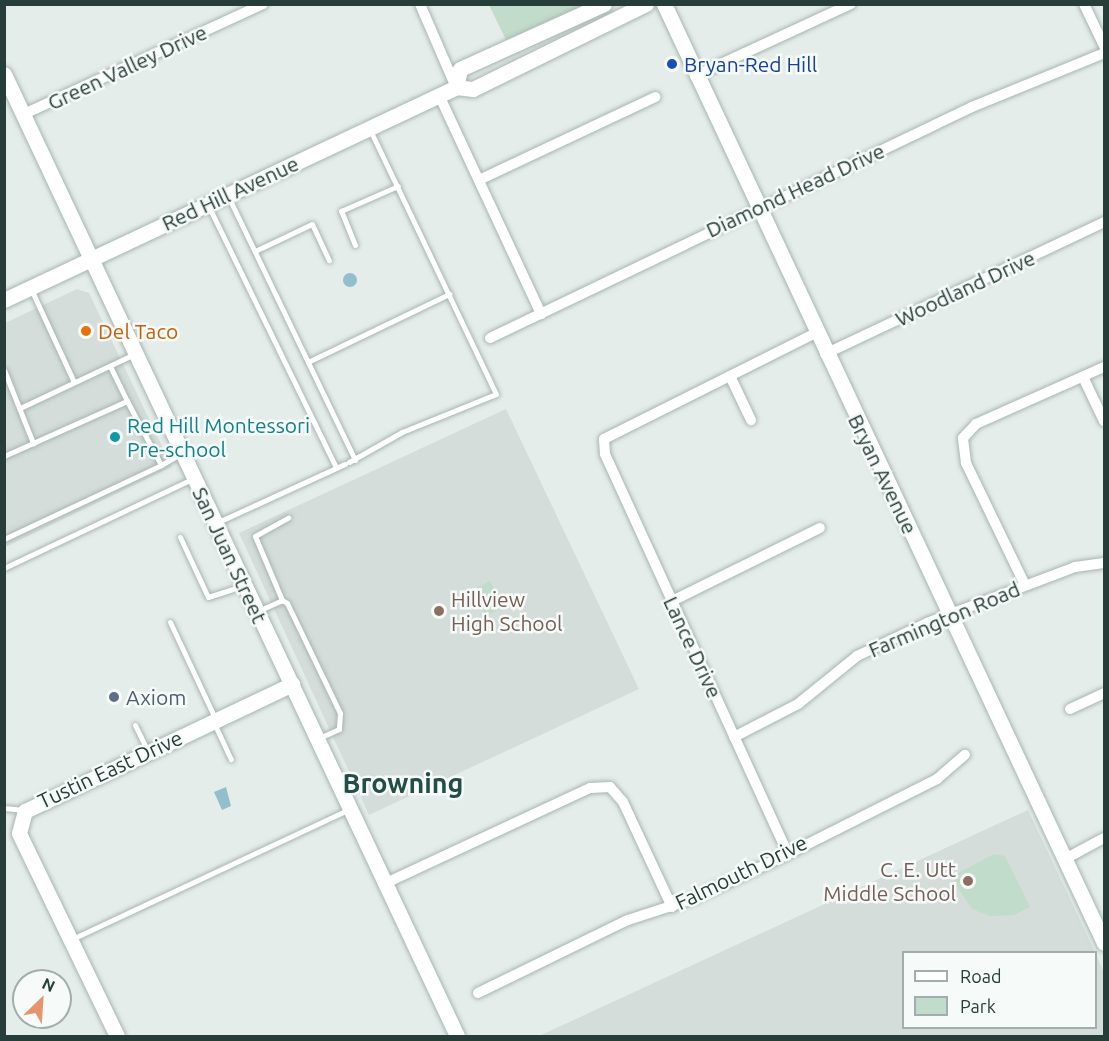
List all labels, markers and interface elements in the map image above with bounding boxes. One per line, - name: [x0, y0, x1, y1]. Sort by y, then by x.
- street label: Green Valley Drive: [43, 19, 211, 115]
- place label: Bryan-Red Hill: [684, 51, 817, 77]
- marker: Bryan-Red Hill: [665, 57, 679, 71]
- street label: Diamond Head Drive: [702, 138, 888, 242]
- street label: Red Hill Avenue: [158, 150, 302, 236]
- street label: Woodland Drive: [891, 245, 1039, 331]
- place label: Del Taco: [98, 318, 178, 344]
- marker: Del Taco: [79, 324, 93, 338]
- street label: Bryan Avenue: [843, 410, 923, 538]
- place label: Red Hill Montessori Pre-school: [127, 412, 310, 462]
- marker: Red Hill Montessori Pre-school: [108, 430, 122, 444]
- street label: San Juan Street: [187, 483, 273, 627]
- street label: Farmington Road: [865, 576, 1023, 662]
- place label: Hillview High School: [451, 586, 562, 636]
- street label: Lance Drive: [658, 592, 728, 702]
- marker: Hillview High School: [432, 604, 446, 618]
- place label: Axiom: [126, 684, 186, 710]
- marker: Axiom: [107, 690, 121, 704]
- street label: Tustin East Drive: [34, 724, 186, 814]
- district label: Browning: [343, 768, 463, 800]
- street label: Falmouth Drive: [671, 829, 811, 915]
- place label: C. E. Utt Middle School: [823, 856, 956, 906]
- marker: C. E. Utt Middle School: [961, 874, 975, 888]
- legend: [902, 951, 1097, 1029]
- text: Road: [960, 966, 1002, 986]
- north arrow: [12, 969, 72, 1029]
- text: N: [40, 974, 58, 995]
- text: Park: [960, 996, 996, 1016]

